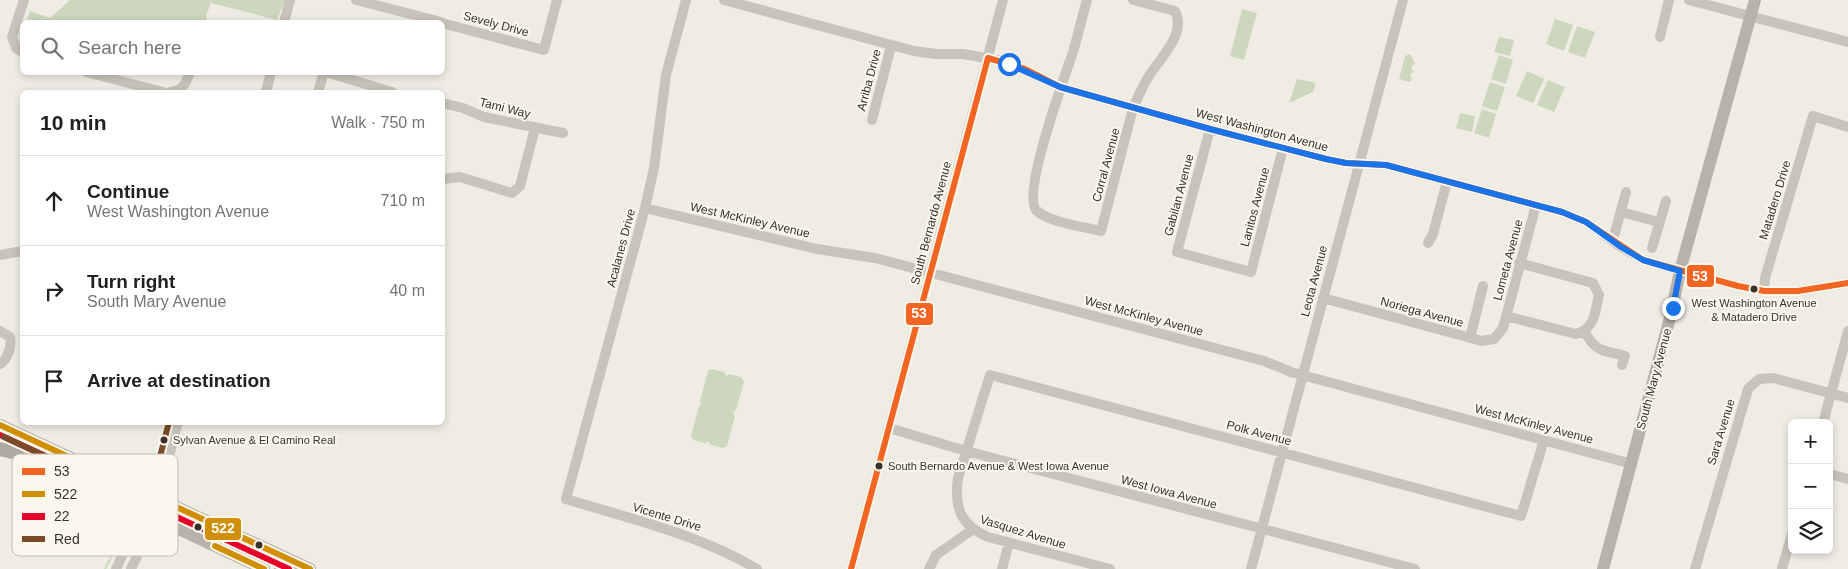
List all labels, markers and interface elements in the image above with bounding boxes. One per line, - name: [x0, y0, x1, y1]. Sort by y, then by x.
- street label: Sevely Drive: [462, 9, 531, 40]
- search box: [20, 20, 445, 75]
- icon: search: [38, 34, 66, 62]
- text: Search here: [78, 37, 182, 58]
- street label: Arriba Drive: [854, 47, 884, 112]
- route start: [998, 53, 1021, 76]
- street label: Tami Way: [478, 95, 532, 121]
- street label: West Washington Avenue: [1194, 106, 1330, 155]
- text: 10 min: [40, 111, 107, 134]
- text: Walk · 750 m: [331, 114, 425, 131]
- street label: Corral Avenue: [1089, 126, 1123, 203]
- street label: Gabilan Avenue: [1161, 152, 1197, 238]
- street label: Matadero Drive: [1756, 158, 1794, 241]
- street label: South Bernardo Avenue: [908, 159, 954, 286]
- street label: Lanitos Avenue: [1238, 165, 1272, 248]
- text: Continue: [87, 181, 169, 202]
- icon: ahead: [40, 187, 68, 215]
- text: 710 m: [381, 192, 425, 209]
- street label: West McKinley Avenue: [689, 199, 811, 241]
- text: West Washington Avenue: [87, 203, 269, 220]
- street label: Acalanes Drive: [604, 207, 638, 289]
- street label: Lometa Avenue: [1490, 218, 1526, 302]
- street label: Leota Avenue: [1298, 244, 1330, 318]
- line badge: 53: [1686, 264, 1715, 288]
- text: 53: [1692, 268, 1708, 284]
- text: Turn right: [87, 271, 175, 292]
- icon: right: [40, 277, 68, 305]
- text: 40 m: [389, 282, 425, 299]
- marker: West Washington Avenue & Matadero Drive: [1749, 284, 1759, 294]
- text: South Mary Avenue: [87, 293, 226, 310]
- street label: West McKinley Avenue: [1083, 293, 1205, 339]
- street label: Noriega Avenue: [1379, 294, 1465, 330]
- route end: [1662, 297, 1685, 320]
- place label: West Washington Avenue & Matadero Drive: [1691, 297, 1817, 323]
- line badge: 53: [905, 302, 934, 326]
- text: 53: [911, 305, 927, 321]
- street label: South Mary Avenue: [1634, 326, 1674, 431]
- icon: arrive: [40, 367, 68, 395]
- text: Arrive at destination: [87, 370, 271, 391]
- street label: Sara Avenue: [1704, 397, 1738, 467]
- street label: West McKinley Avenue: [1473, 401, 1595, 447]
- street label: Polk Avenue: [1225, 418, 1293, 448]
- map controls: [1788, 419, 1833, 554]
- button: +: [1788, 419, 1833, 464]
- place label: Sylvan Avenue & El Camino Real: [173, 434, 335, 446]
- marker: Sylvan Avenue & El Camino Real: [159, 435, 169, 445]
- legend: [12, 454, 178, 556]
- place label: South Bernardo Avenue & West Iowa Avenue: [888, 460, 1109, 472]
- marker: South Bernardo Avenue & West Iowa Avenue: [874, 461, 884, 471]
- text: 53: [54, 463, 70, 479]
- button: −: [1788, 464, 1833, 509]
- street label: West Iowa Avenue: [1119, 472, 1219, 512]
- text: 522: [54, 486, 78, 502]
- street label: Vicente Drive: [631, 500, 703, 534]
- text: 22: [54, 508, 70, 524]
- button: layers: [1788, 509, 1833, 554]
- street label: Vasquez Avenue: [978, 512, 1068, 552]
- line badge: 522: [204, 517, 242, 541]
- text: 522: [211, 520, 235, 536]
- unlabelled marker: [193, 522, 203, 532]
- text: Red: [54, 531, 80, 547]
- unlabelled marker: [254, 540, 264, 550]

